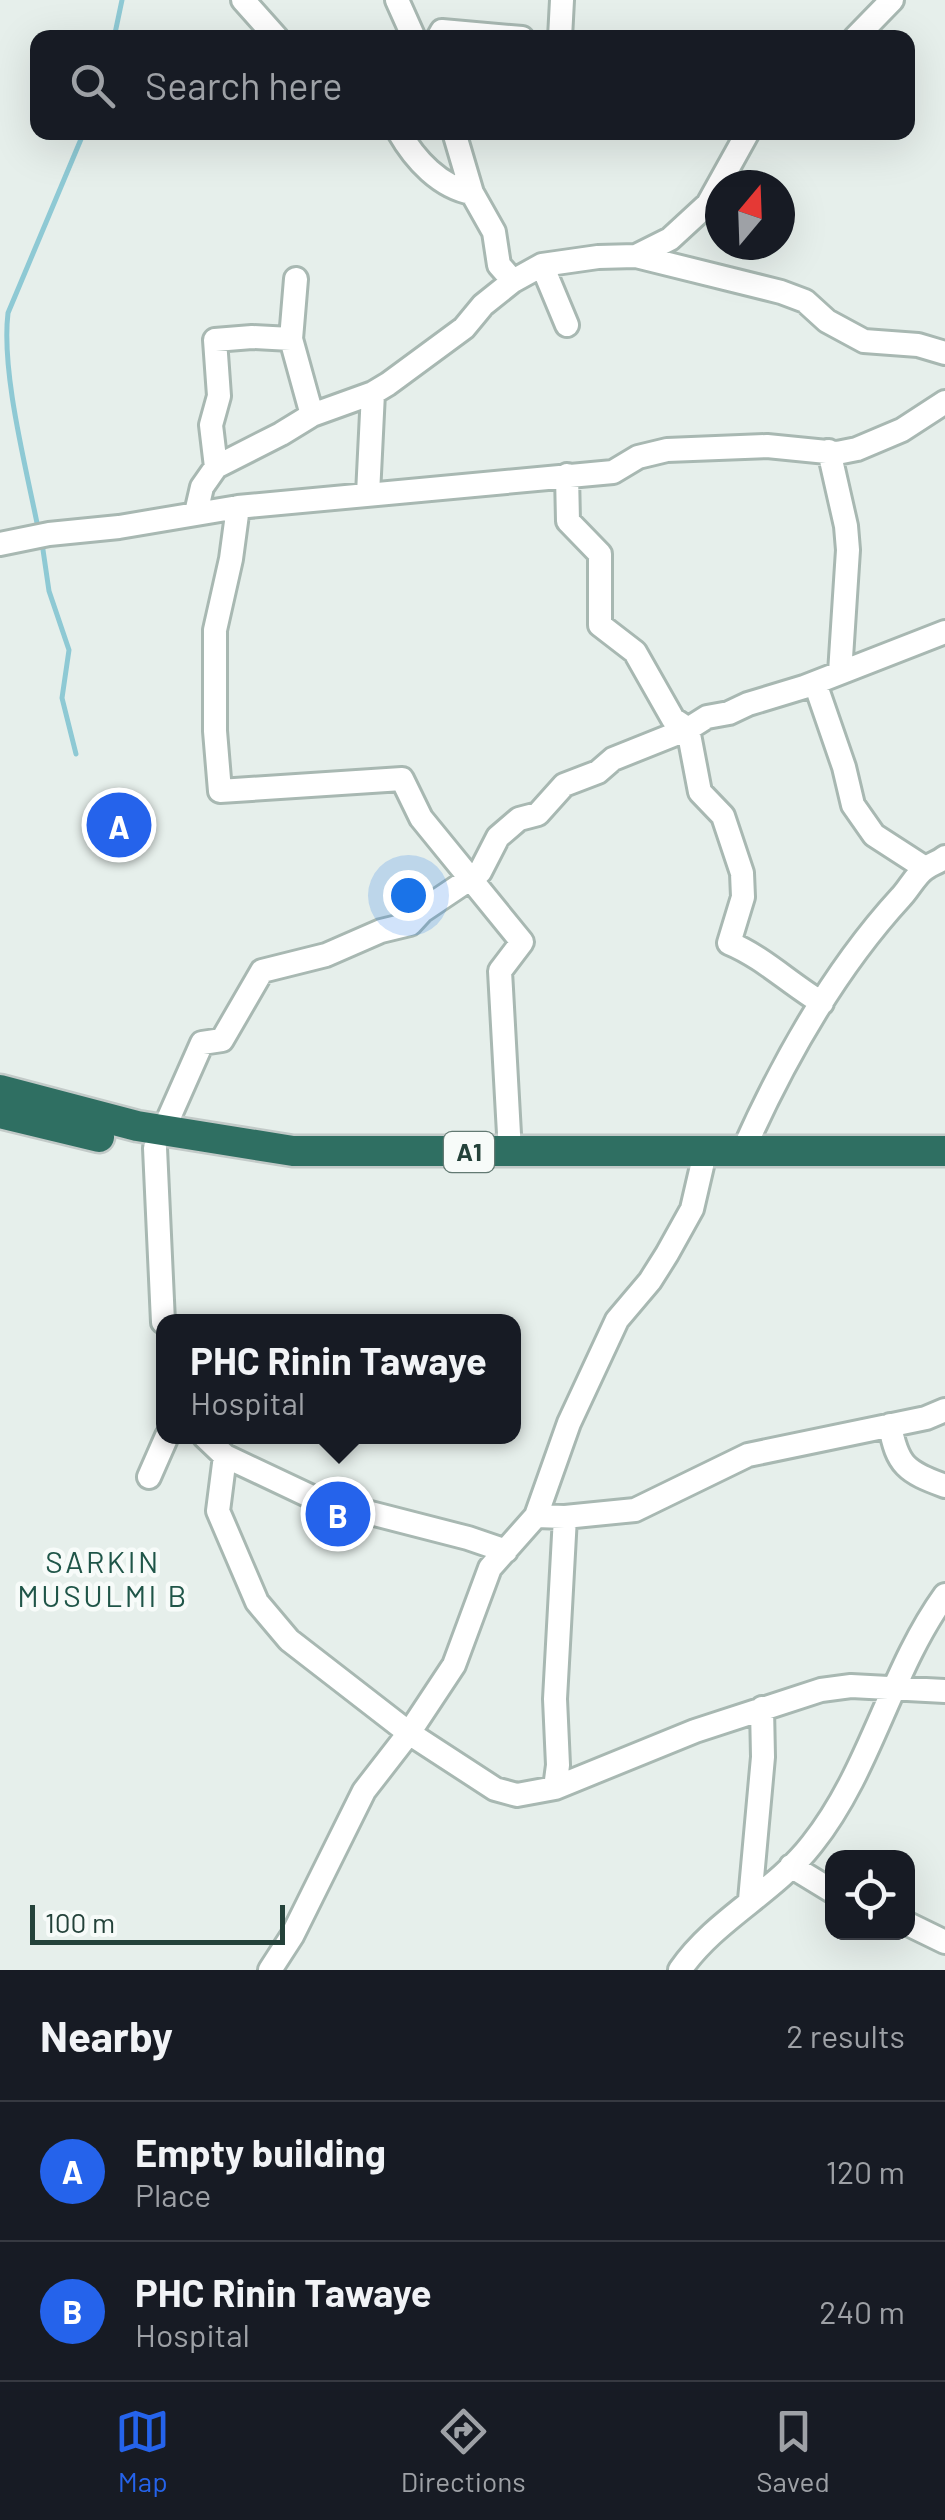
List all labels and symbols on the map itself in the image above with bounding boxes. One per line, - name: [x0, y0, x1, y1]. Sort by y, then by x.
- north arrow: [705, 170, 795, 260]
- pin: A: [86, 788, 152, 862]
- your location: [383, 870, 434, 921]
- road number: A1: [444, 1132, 494, 1172]
- pin: B: [306, 1476, 370, 1552]
- district label: SARKIN MUSULMI B: [17, 1543, 189, 1613]
- scale bar: [30, 1900, 285, 1944]

